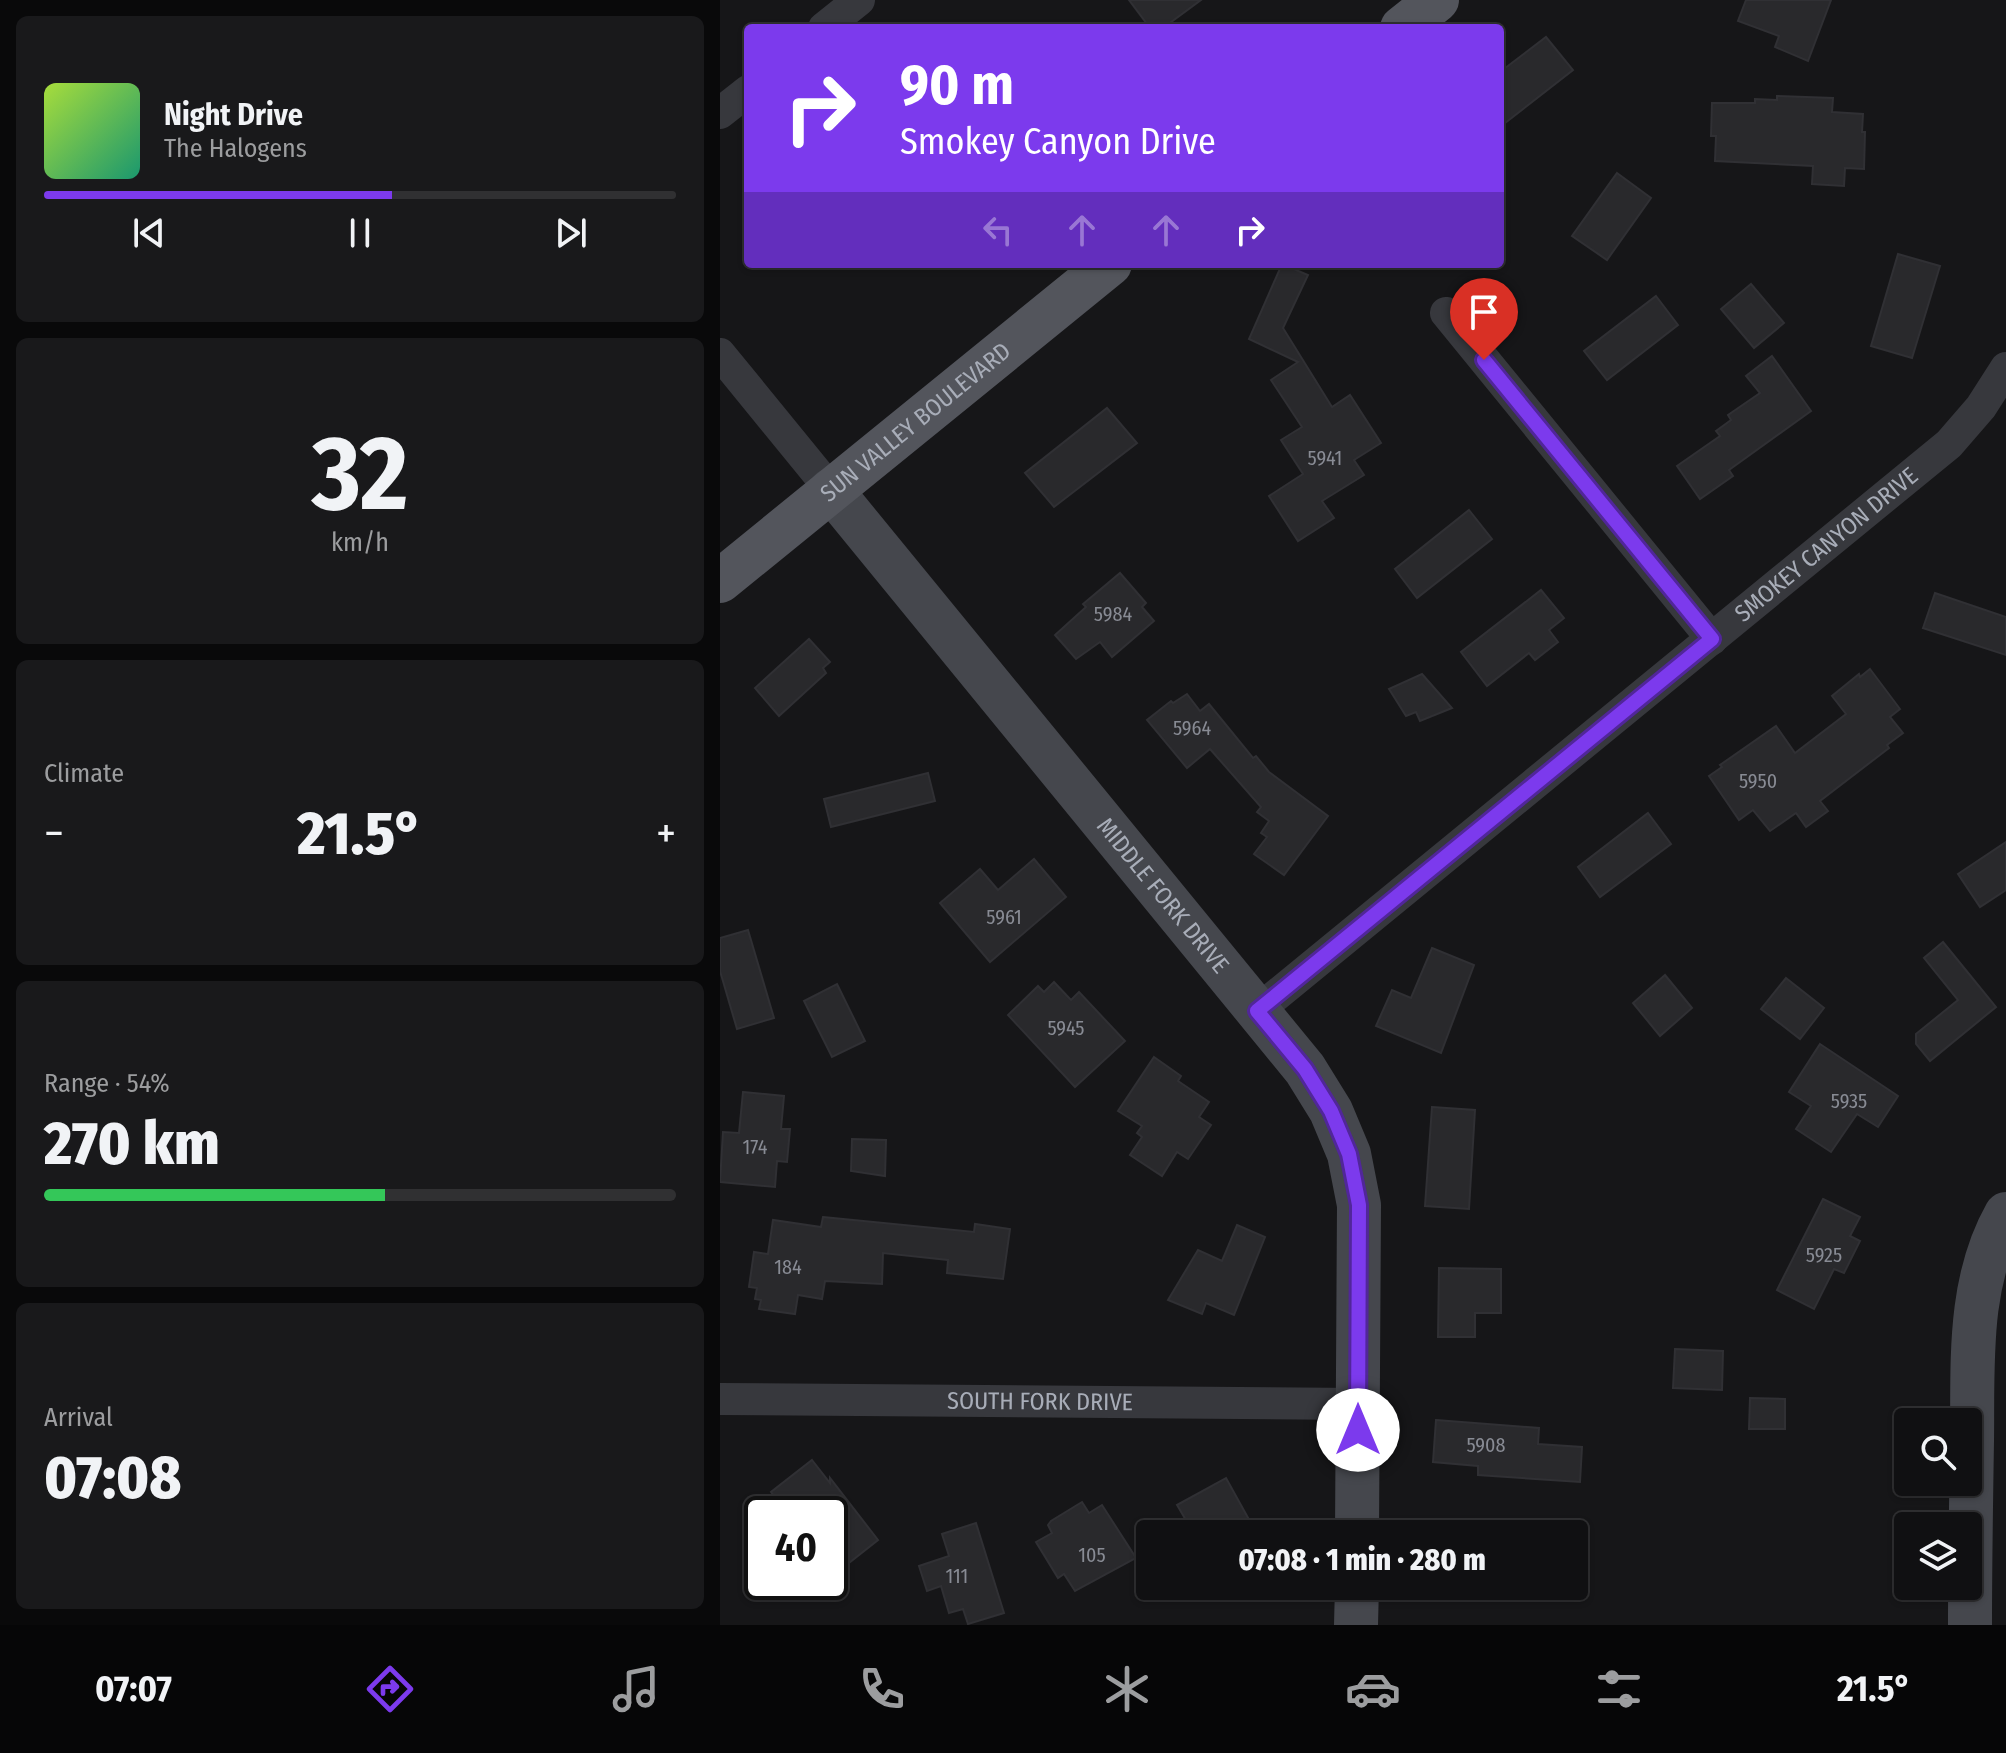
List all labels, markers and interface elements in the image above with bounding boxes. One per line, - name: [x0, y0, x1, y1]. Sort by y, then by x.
- text: 90 m: [900, 52, 1014, 119]
- icon: right: [768, 56, 872, 160]
- text: Night Drive: [164, 97, 303, 133]
- text: Smokey Canyon Drive: [900, 120, 1216, 164]
- text: The Halogens: [164, 133, 307, 164]
- icon: left: [976, 208, 1020, 252]
- icon: ahead: [1060, 208, 1104, 252]
- icon: ahead: [1144, 208, 1188, 252]
- icon: right: [1228, 208, 1272, 252]
- icon: previous: [127, 211, 171, 255]
- icon: pause: [338, 211, 382, 255]
- icon: next: [549, 211, 593, 255]
- pin: [1450, 278, 1518, 360]
- icon: arrive: [1462, 290, 1506, 334]
- street label: SUN VALLEY BOULEVARD: [815, 337, 1016, 508]
- text: 32: [312, 412, 408, 537]
- house number: 5941: [1308, 446, 1342, 470]
- street label: SMOKEY CANYON DRIVE: [1729, 462, 1923, 628]
- text: km/h: [331, 527, 389, 558]
- house number: 5984: [1094, 602, 1132, 626]
- house number: 5964: [1173, 716, 1211, 740]
- text: Climate: [44, 758, 124, 789]
- house number: 5950: [1739, 769, 1777, 793]
- text: 21.5°: [297, 798, 423, 870]
- text: −: [44, 807, 64, 860]
- text: +: [656, 807, 676, 860]
- street label: MIDDLE FORK DRIVE: [1091, 812, 1235, 979]
- house number: 5961: [986, 905, 1022, 929]
- house number: 5945: [1047, 1016, 1085, 1040]
- text: Range · 54%: [44, 1068, 170, 1099]
- house number: 5935: [1831, 1089, 1867, 1113]
- text: 270 km: [44, 1108, 220, 1180]
- house number: 174: [743, 1135, 768, 1159]
- house number: 5925: [1806, 1243, 1842, 1267]
- house number: 184: [774, 1255, 802, 1279]
- street label: SOUTH FORK DRIVE: [947, 1387, 1133, 1416]
- position arrow: [1316, 1388, 1400, 1472]
- text: Arrival: [44, 1402, 113, 1433]
- map controls: [1894, 1408, 1982, 1600]
- button: search: [1894, 1408, 1982, 1496]
- house number: 5908: [1466, 1433, 1506, 1457]
- text: 07:08: [44, 1442, 182, 1514]
- speed limit sign: 40: [744, 1496, 848, 1600]
- button: layers: [1894, 1512, 1982, 1600]
- text: 07:08 · 1 min · 280 m: [1238, 1542, 1486, 1578]
- house number: 105: [1078, 1543, 1106, 1567]
- house number: 111: [946, 1564, 968, 1588]
- icon: directions: [362, 1661, 418, 1717]
- icon: music: [608, 1661, 664, 1717]
- icon: phone: [854, 1661, 910, 1717]
- icon: climate: [1099, 1661, 1155, 1717]
- icon: car: [1345, 1661, 1401, 1717]
- icon: filters: [1591, 1661, 1647, 1717]
- text: 07:07: [95, 1667, 172, 1711]
- text: 21.5°: [1837, 1667, 1911, 1711]

